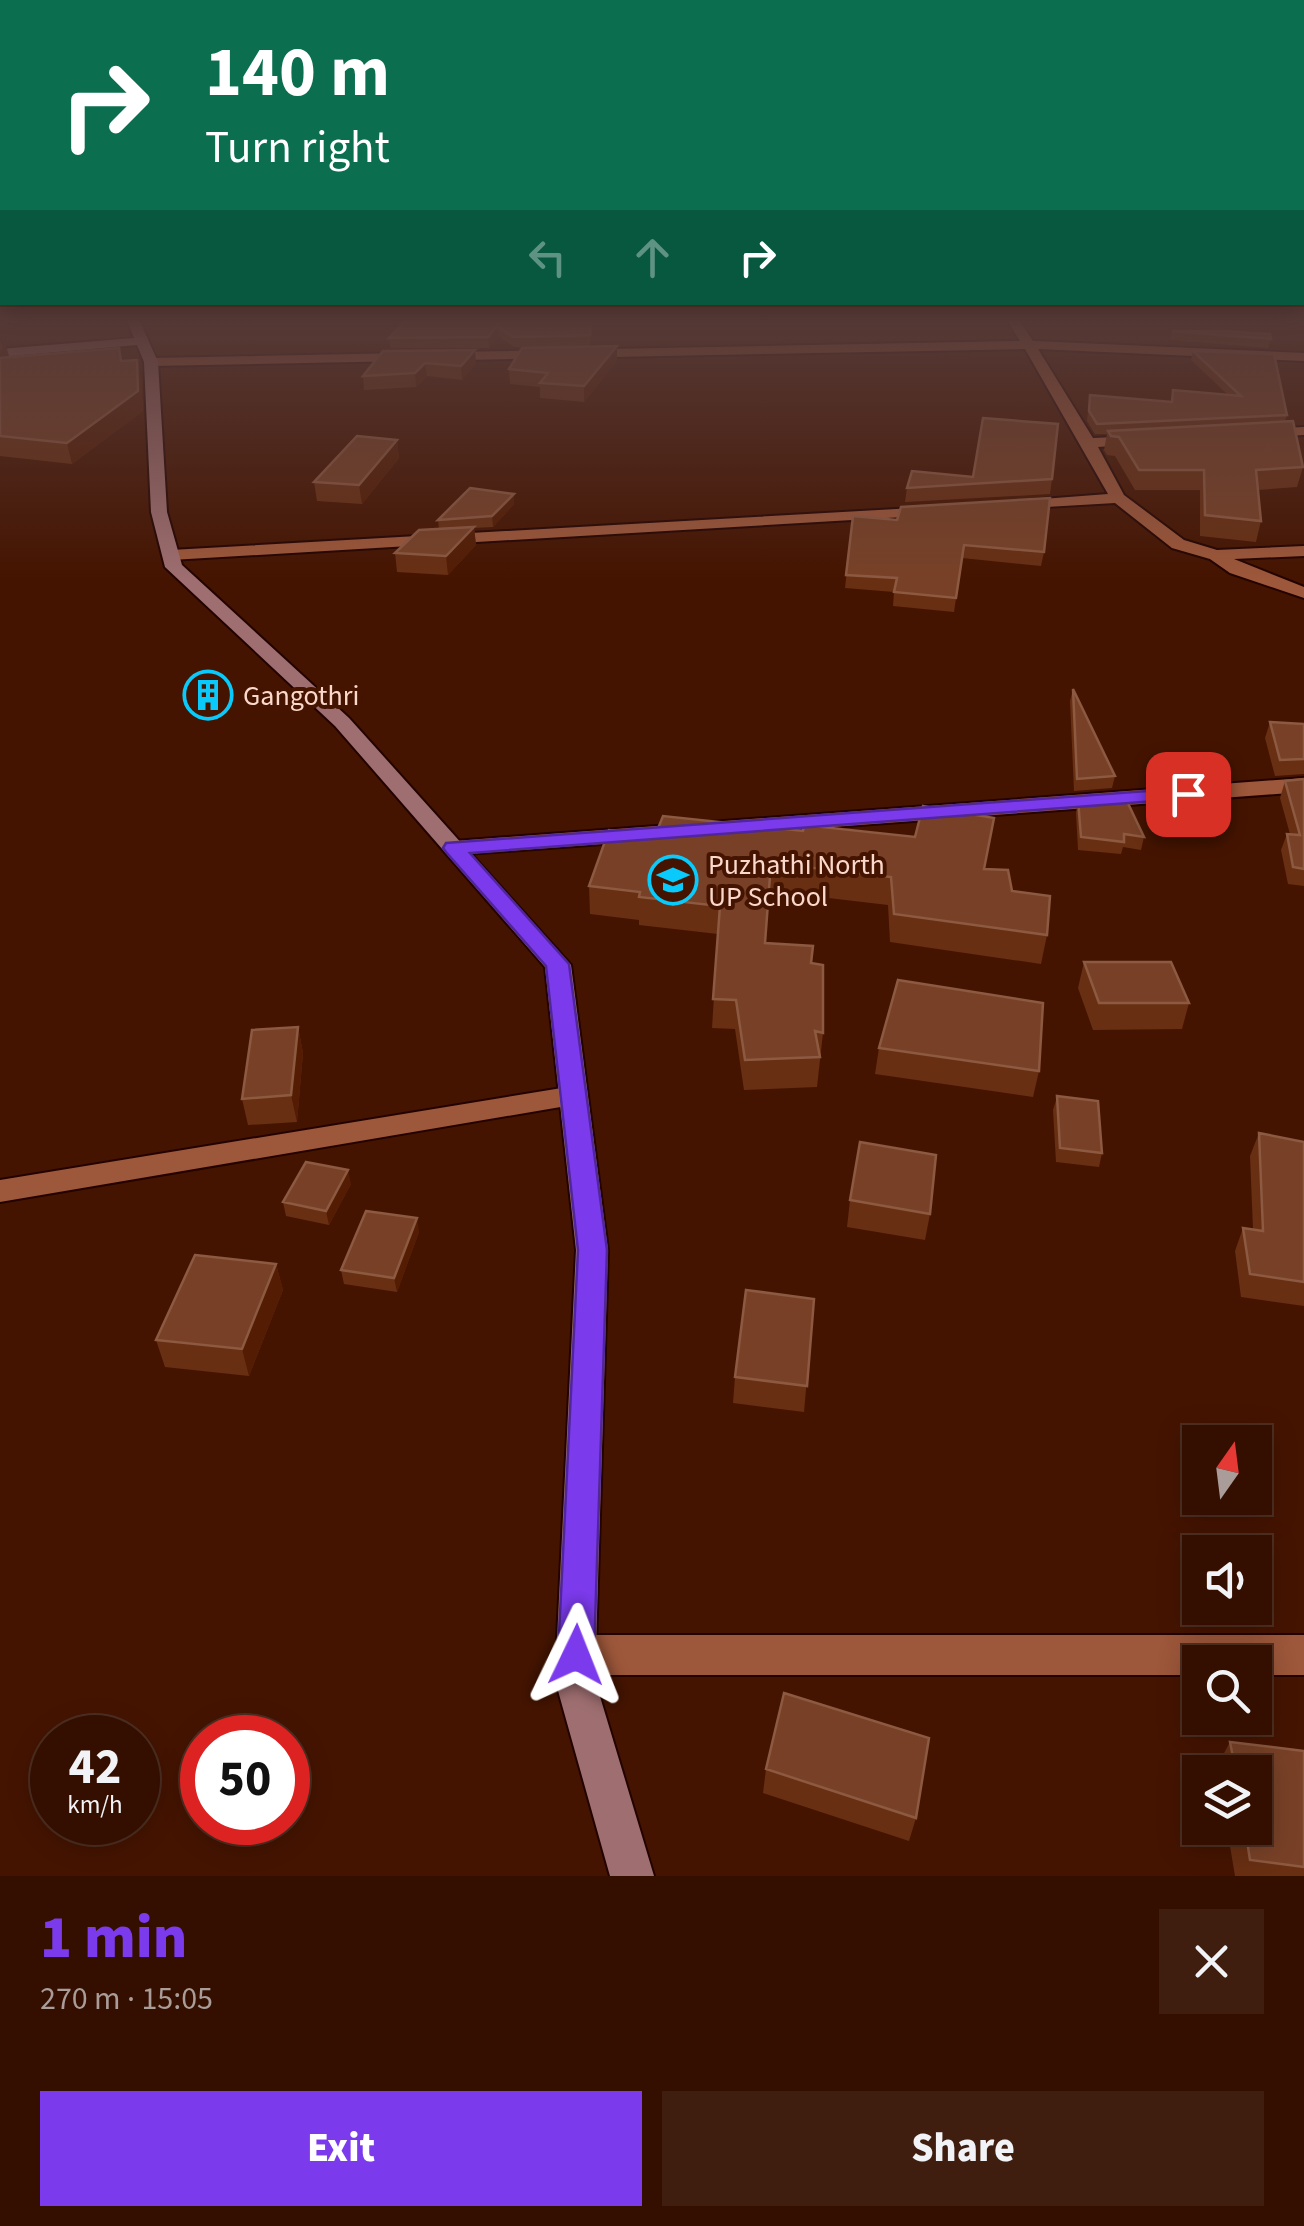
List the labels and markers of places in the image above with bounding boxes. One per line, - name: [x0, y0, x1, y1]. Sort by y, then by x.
- building icon: Gangothri: [182, 669, 234, 721]
- place label: Gangothri: [243, 676, 359, 716]
- pin: [1146, 752, 1231, 837]
- place label: Puzhathi North UP School: [708, 845, 885, 917]
- school or university icon: Puzhathi North UP School: [647, 854, 699, 906]

